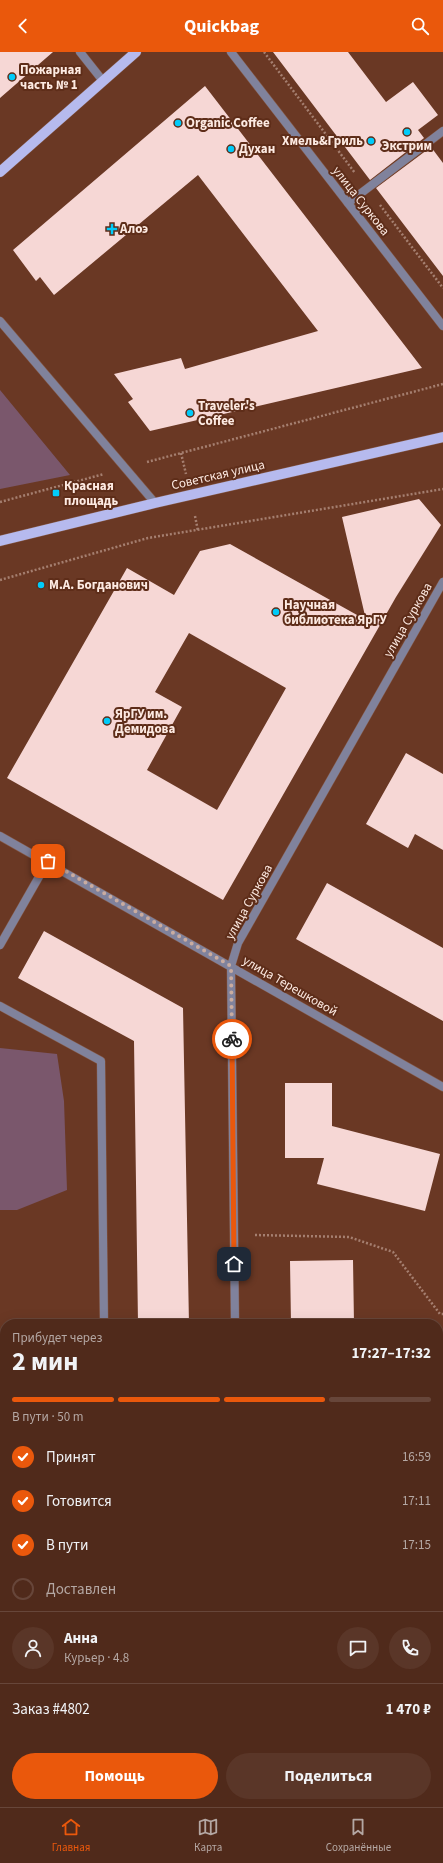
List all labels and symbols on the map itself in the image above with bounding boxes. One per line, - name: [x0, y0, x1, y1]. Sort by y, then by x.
- place label: Пожарная часть № 1: [20, 61, 81, 94]
- marker: Пожарная часть № 1: [7, 72, 17, 82]
- place label: Organic Coffee: [186, 114, 270, 132]
- marker: Organic Coffee: [173, 118, 183, 128]
- marker: Экстрим: [402, 127, 412, 137]
- place label: Хмель&Гриль: [282, 132, 363, 150]
- marker: Хмель&Гриль: [366, 136, 376, 146]
- place label: Экстрим: [382, 137, 432, 155]
- place label: Духан: [239, 140, 275, 158]
- marker: Духан: [226, 144, 236, 154]
- street label: улица Суркова: [328, 163, 394, 239]
- place label: Алоэ: [119, 220, 148, 238]
- marker: Алоэ: [107, 224, 117, 234]
- place label: Traveler's Coffee: [198, 397, 255, 430]
- marker: Traveler's Coffee: [185, 408, 195, 418]
- street label: Советская улица: [170, 456, 266, 494]
- place label: Красная площадь: [64, 477, 118, 510]
- marker: Красная площадь: [51, 488, 61, 498]
- place label: М.А. Богданович: [49, 576, 148, 594]
- street label: улица Суркова: [379, 579, 437, 661]
- marker: М.А. Богданович: [36, 580, 46, 590]
- place label: Научная библиотека ЯрГУ: [284, 596, 388, 629]
- marker: Научная библиотека ЯрГУ: [271, 607, 281, 617]
- place label: ЯрГУ им. Демидова: [115, 705, 175, 738]
- marker: ЯрГУ им. Демидова: [102, 716, 112, 726]
- pin: [31, 844, 65, 878]
- street label: улица Суркова: [221, 861, 277, 943]
- street label: улица Терешковой: [239, 951, 341, 1021]
- courier: [212, 1019, 252, 1059]
- pin: [217, 1247, 251, 1281]

